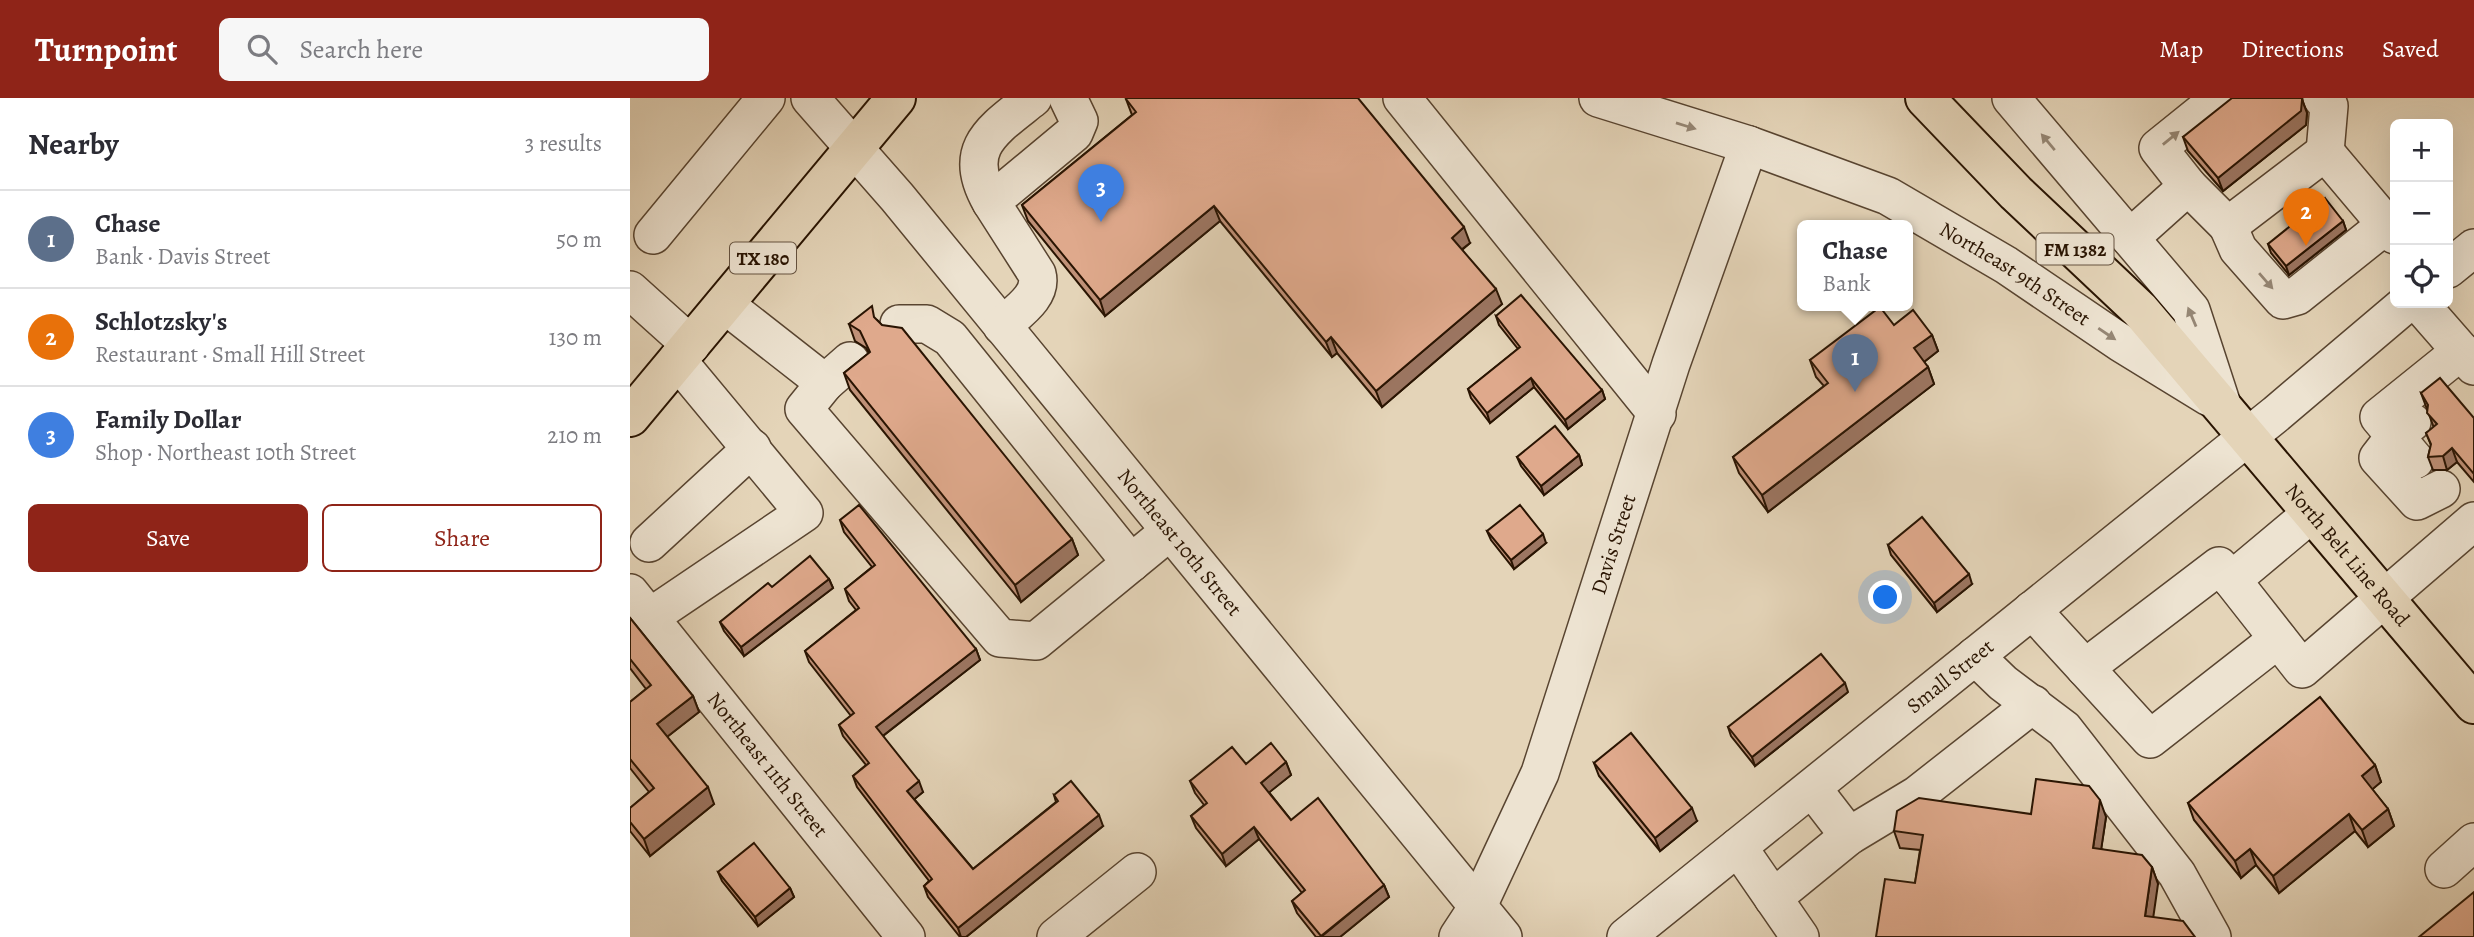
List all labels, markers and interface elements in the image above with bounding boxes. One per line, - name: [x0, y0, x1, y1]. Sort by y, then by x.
- search box: [219, 18, 709, 81]
- text: Turnpoint: [35, 27, 177, 72]
- icon: search: [243, 30, 281, 68]
- text: Search here: [299, 32, 423, 67]
- text: Map: [2159, 33, 2203, 65]
- text: Directions: [2241, 33, 2344, 65]
- text: Saved: [2382, 33, 2439, 65]
- map controls: [2390, 119, 2453, 308]
- button: +: [2390, 119, 2453, 182]
- one-way arrow: [1676, 121, 1697, 131]
- text: Nearby: [28, 124, 119, 164]
- text: 3 results: [525, 128, 602, 159]
- one-way arrow: [2161, 131, 2179, 146]
- one-way arrow: [2041, 133, 2056, 150]
- pin: 3: [1078, 164, 1124, 222]
- button: −: [2390, 182, 2453, 245]
- pin: 2: [2283, 188, 2329, 246]
- text: Chase: [95, 206, 160, 241]
- street label: Northeast 9th Street: [1934, 215, 2096, 332]
- popup: [1797, 220, 1913, 311]
- text: 1: [47, 224, 55, 255]
- text: 50 m: [556, 224, 602, 255]
- text: Chase: [1822, 233, 1888, 268]
- road number: FM 1382: [2036, 234, 2114, 265]
- text: Bank · Davis Street: [95, 241, 271, 272]
- road number: TX 180: [730, 242, 796, 274]
- button: locate: [2390, 245, 2453, 308]
- text: Bank: [1822, 268, 1871, 299]
- one-way arrow: [2258, 272, 2274, 290]
- text: Schlotzsky's: [95, 304, 227, 339]
- one-way arrow: [2186, 307, 2198, 327]
- text: 2: [45, 322, 57, 353]
- text: 130 m: [549, 322, 602, 353]
- one-way arrow: [2098, 327, 2116, 341]
- pin: 1: [1832, 334, 1878, 392]
- text: Restaurant · Small Hill Street: [95, 339, 365, 370]
- text: Family Dollar: [95, 402, 241, 437]
- text: 3: [46, 420, 56, 451]
- text: 210 m: [547, 420, 602, 451]
- text: Shop · Northeast 10th Street: [95, 437, 356, 468]
- street label: Northeast 10th Street: [1111, 463, 1248, 622]
- street label: North Belt Line Road: [2279, 478, 2417, 633]
- street label: Davis Street: [1584, 490, 1642, 598]
- button: Save: [28, 504, 308, 572]
- button: Share: [322, 504, 602, 572]
- your location: [1868, 580, 1902, 614]
- street label: Small Street: [1901, 633, 2000, 720]
- street label: Northeast 11th Street: [701, 686, 835, 843]

